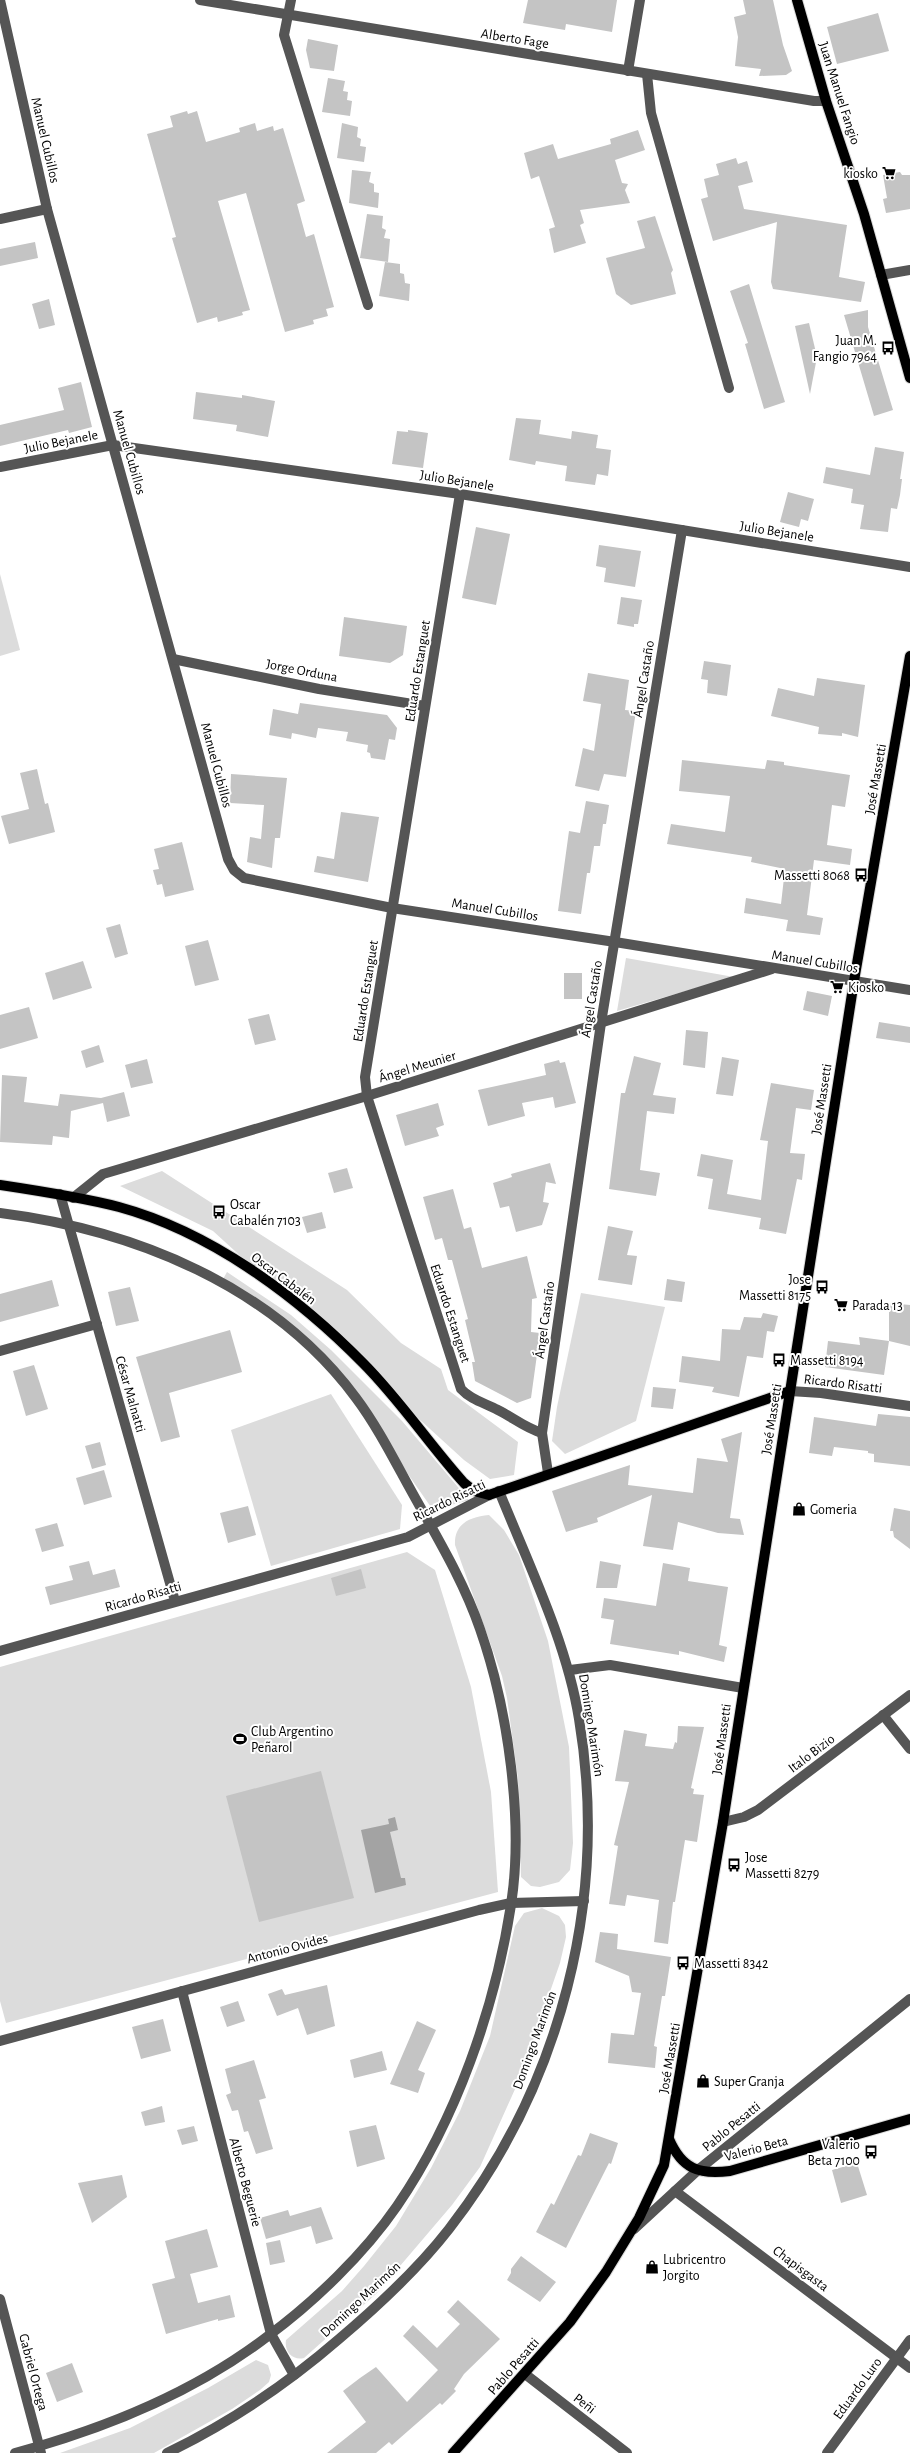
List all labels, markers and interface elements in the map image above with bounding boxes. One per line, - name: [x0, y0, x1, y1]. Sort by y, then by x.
- street label: Alberto Fage: [480, 27, 550, 51]
- street label: Juan Manuel Fangio: [816, 40, 862, 147]
- street label: Manuel Cubillos: [28, 96, 62, 184]
- supermarket icon: kiosko: [881, 165, 897, 181]
- place label: kiosko: [843, 167, 878, 181]
- place label: Juan M. Fangio 7964: [813, 334, 877, 364]
- bus stop icon: Juan M. Fangio 7964: [880, 340, 896, 356]
- street label: Manuel Cubillos: [110, 408, 148, 496]
- street label: Julio Bejanele: [23, 428, 99, 456]
- street label: Julio Bejanele: [419, 468, 495, 494]
- street label: Julio Bejanele: [739, 519, 815, 545]
- street label: Eduardo Estanguet: [403, 619, 433, 723]
- street label: Ángel Castaño: [628, 639, 657, 719]
- street label: Jorge Orduna: [265, 657, 339, 685]
- street label: Manuel Cubillos: [198, 721, 234, 809]
- street label: José Massetti: [863, 743, 889, 816]
- bus stop icon: Massetti 8068: [853, 867, 869, 883]
- place label: Massetti 8068: [774, 869, 850, 883]
- street label: Manuel Cubillos: [450, 896, 539, 924]
- street label: Eduardo Estanguet: [351, 939, 381, 1043]
- street label: Manuel Cubillos: [770, 948, 859, 976]
- street label: Ángel Castaño: [576, 959, 605, 1039]
- supermarket icon: Kiosko: [829, 979, 845, 995]
- place label: Kiosko: [848, 981, 884, 995]
- street label: Ángel Meunier: [376, 1046, 458, 1085]
- street label: José Massetti: [809, 1063, 834, 1136]
- place label: Oscar Cabalén 7103: [230, 1198, 301, 1228]
- bus stop icon: Oscar Cabalén 7103: [211, 1204, 227, 1220]
- street label: Oscar Cabalén: [248, 1250, 318, 1308]
- street label: Eduardo Estanguet: [427, 1262, 473, 1365]
- place label: Jose Massetti 8175: [739, 1273, 811, 1303]
- bus stop icon: Jose Massetti 8175: [814, 1279, 830, 1295]
- street label: Ángel Castaño: [530, 1280, 557, 1360]
- supermarket icon: Parada 13: [833, 1297, 849, 1313]
- place label: Parada 13: [852, 1299, 903, 1313]
- bus stop icon: Massetti 8194: [771, 1352, 787, 1368]
- place label: Massetti 8194: [790, 1354, 864, 1368]
- street label: César Malnatti: [112, 1355, 148, 1434]
- street label: Ricardo Risatti: [803, 1372, 883, 1396]
- street label: José Massetti: [759, 1383, 784, 1456]
- street label: Ricardo Risatti: [411, 1477, 488, 1524]
- shop icon: Gomeria: [791, 1501, 807, 1517]
- place label: Gomeria: [810, 1503, 857, 1517]
- street label: Ricardo Risatti: [103, 1579, 183, 1615]
- street label: Domingo Marimón: [576, 1673, 606, 1778]
- street label: José Massetti: [710, 1703, 734, 1775]
- place label: Club Argentino Peñarol: [251, 1725, 333, 1755]
- sports icon: Club Argentino Peñarol: [232, 1731, 248, 1747]
- street label: Italo Bizio: [786, 1732, 838, 1776]
- place label: Jose Massetti 8279: [745, 1851, 819, 1881]
- bus stop icon: Jose Massetti 8279: [726, 1857, 742, 1873]
- street label: Antonio Ovides: [245, 1931, 329, 1966]
- bus stop icon: Massetti 8342: [675, 1955, 691, 1971]
- place label: Massetti 8342: [694, 1957, 768, 1971]
- street label: Domingo Marimón: [511, 1989, 559, 2092]
- street label: José Massetti: [657, 2022, 683, 2095]
- shop icon: Super Granja: [695, 2073, 711, 2089]
- place label: Super Granja: [714, 2075, 785, 2089]
- street label: Pablo Pesatti: [700, 2099, 763, 2154]
- street label: Valerio Beta: [723, 2134, 790, 2164]
- street label: Alberto Beguerie: [226, 2136, 264, 2228]
- place label: Valerio Beta 7100: [807, 2138, 860, 2168]
- bus stop icon: Valerio Beta 7100: [863, 2144, 879, 2160]
- street label: Chapisgasta: [770, 2243, 831, 2295]
- place label: Lubricentro Jorgito: [663, 2253, 726, 2283]
- street label: Domingo Marimón: [318, 2259, 403, 2340]
- shop icon: Lubricentro Jorgito: [644, 2259, 660, 2275]
- street label: Gabriel Ortega: [16, 2332, 50, 2413]
- street label: Pablo Pesatti: [485, 2336, 542, 2398]
- street label: Eduardo Luro: [831, 2355, 885, 2422]
- street label: Peñi: [571, 2391, 598, 2417]

